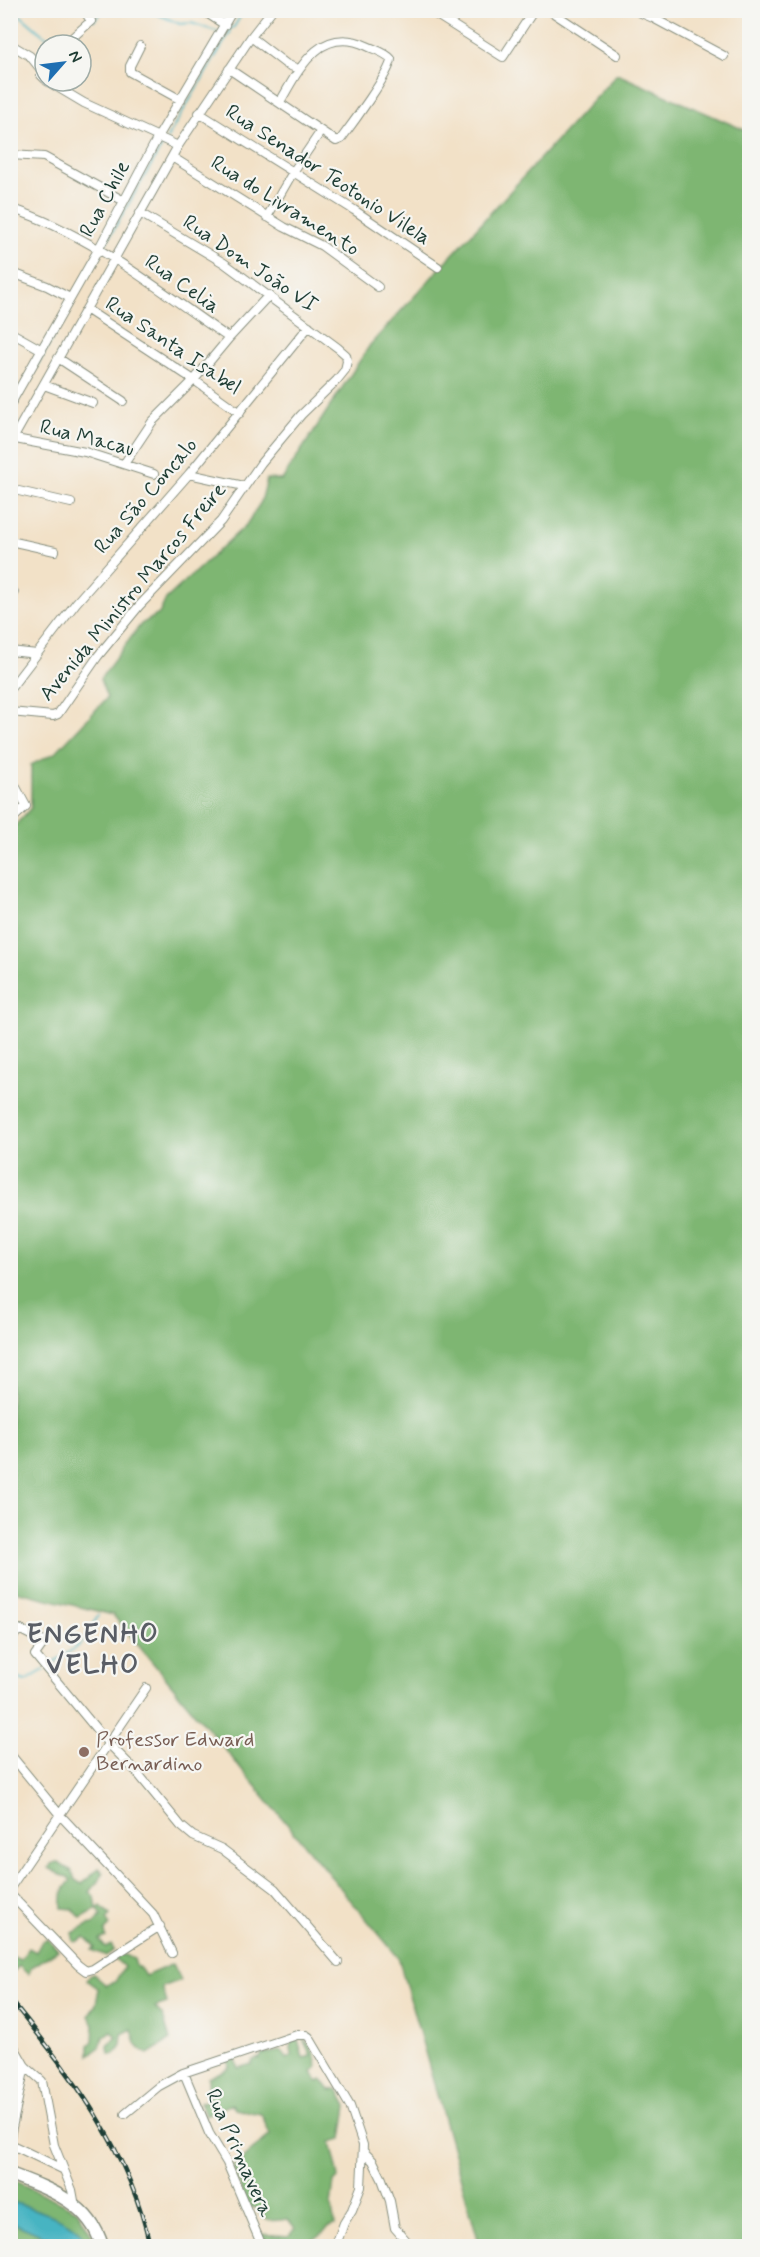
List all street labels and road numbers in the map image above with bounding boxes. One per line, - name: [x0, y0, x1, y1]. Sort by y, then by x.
- street label: Rua Senador Teotonio Vilela: [220, 98, 436, 252]
- street label: Rua do Livramento: [205, 149, 365, 263]
- street label: Rua Chile: [73, 156, 137, 242]
- street label: Rua Dom João VI: [177, 208, 323, 320]
- street label: Rua Celia: [139, 248, 225, 320]
- street label: Rua Santa Isabel: [100, 290, 246, 402]
- street label: Rua Macau: [37, 413, 137, 463]
- street label: Rua São Concalo: [88, 432, 204, 560]
- street label: Avenida Ministro Marcos Freire: [33, 477, 233, 707]
- street label: Rua Primavera: [198, 2085, 280, 2222]

